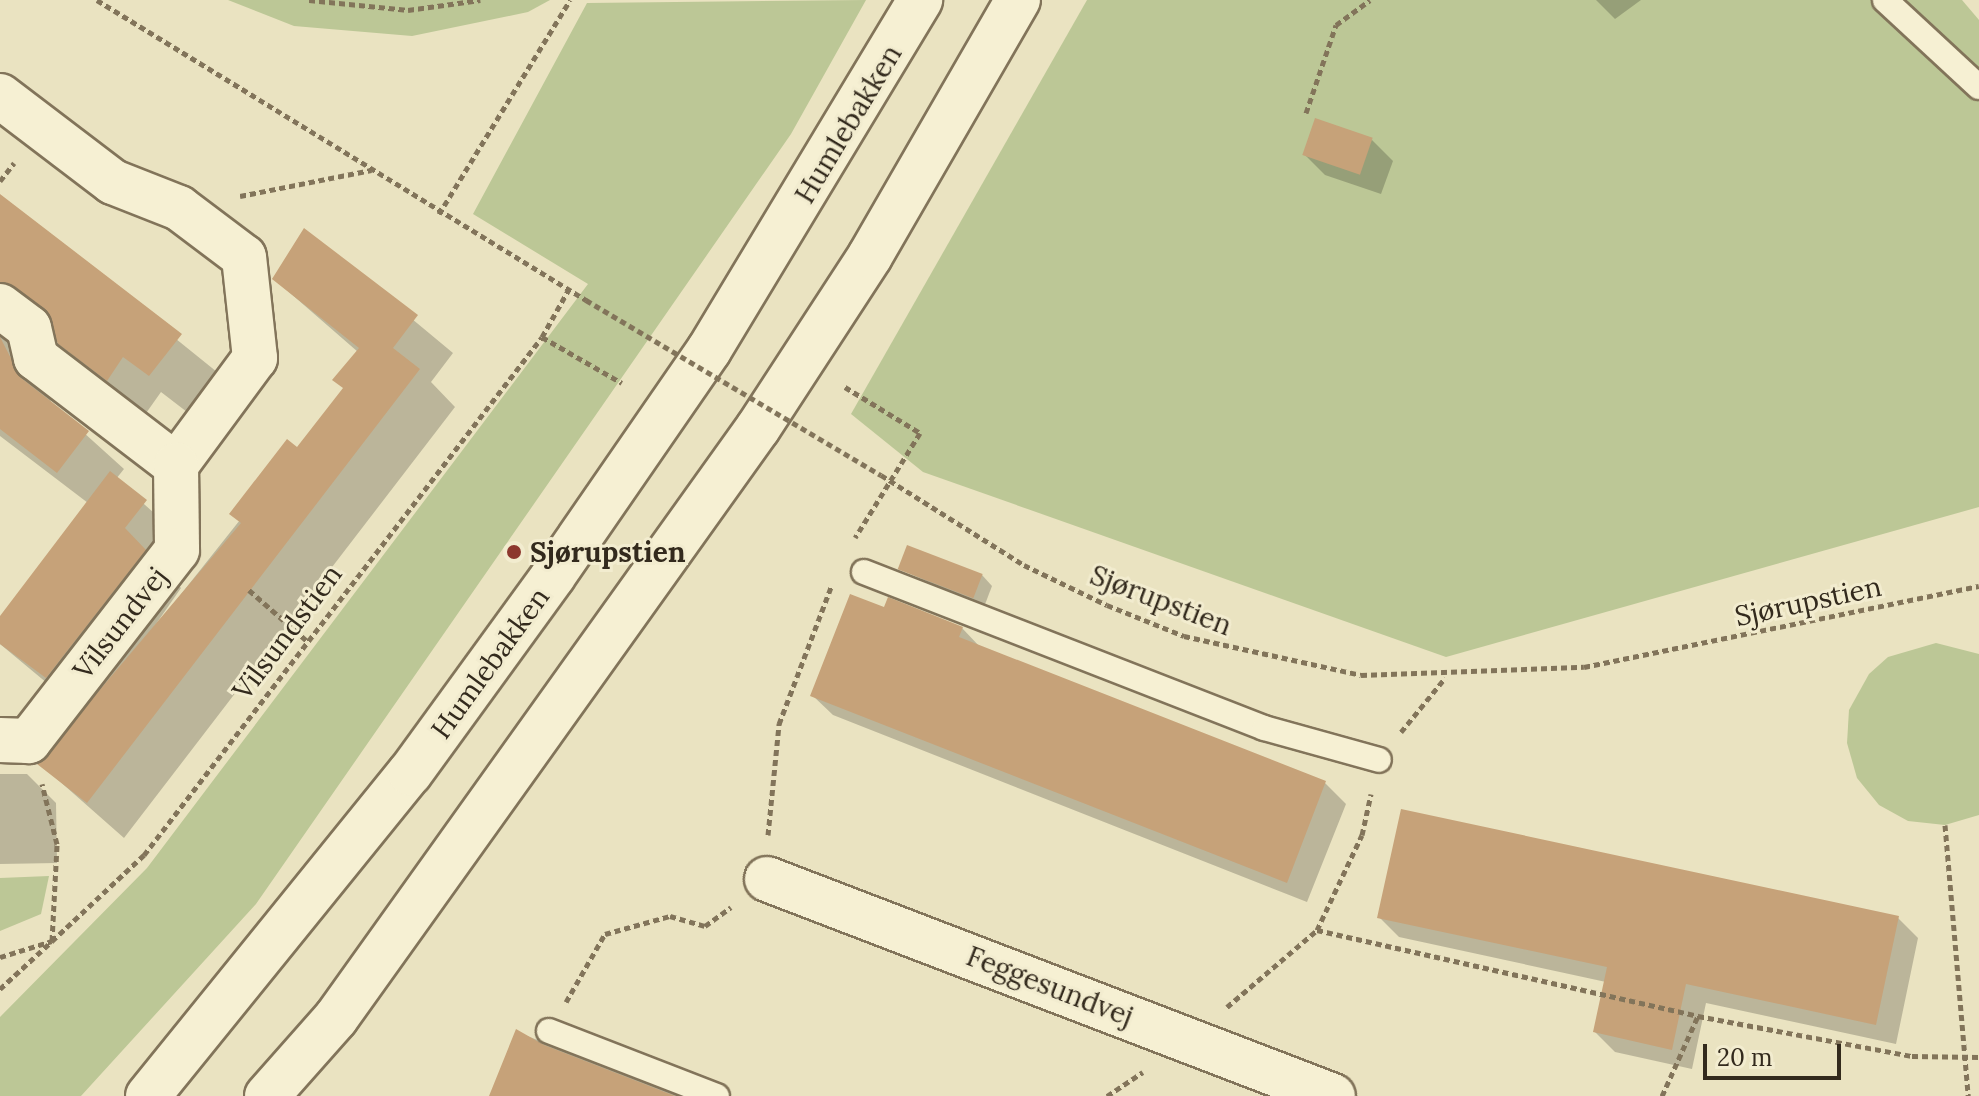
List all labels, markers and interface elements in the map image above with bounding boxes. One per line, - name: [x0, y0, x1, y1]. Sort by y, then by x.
- street label: Humlebakken: [788, 39, 908, 209]
- place label: Sjørupstien: [530, 535, 686, 569]
- marker: Sjørupstien: [505, 543, 523, 561]
- street label: Vilsundstien: [225, 558, 349, 706]
- street label: Sjørupstien: [1086, 558, 1236, 642]
- street label: Vilsundvej: [66, 560, 174, 686]
- street label: Sjørupstien: [1732, 569, 1884, 633]
- street label: Humlebakken: [424, 581, 556, 745]
- street label: Feggesundvej: [962, 939, 1138, 1033]
- scale bar: [1707, 1028, 1845, 1078]
- text: 20 m: [1717, 1042, 1773, 1073]

